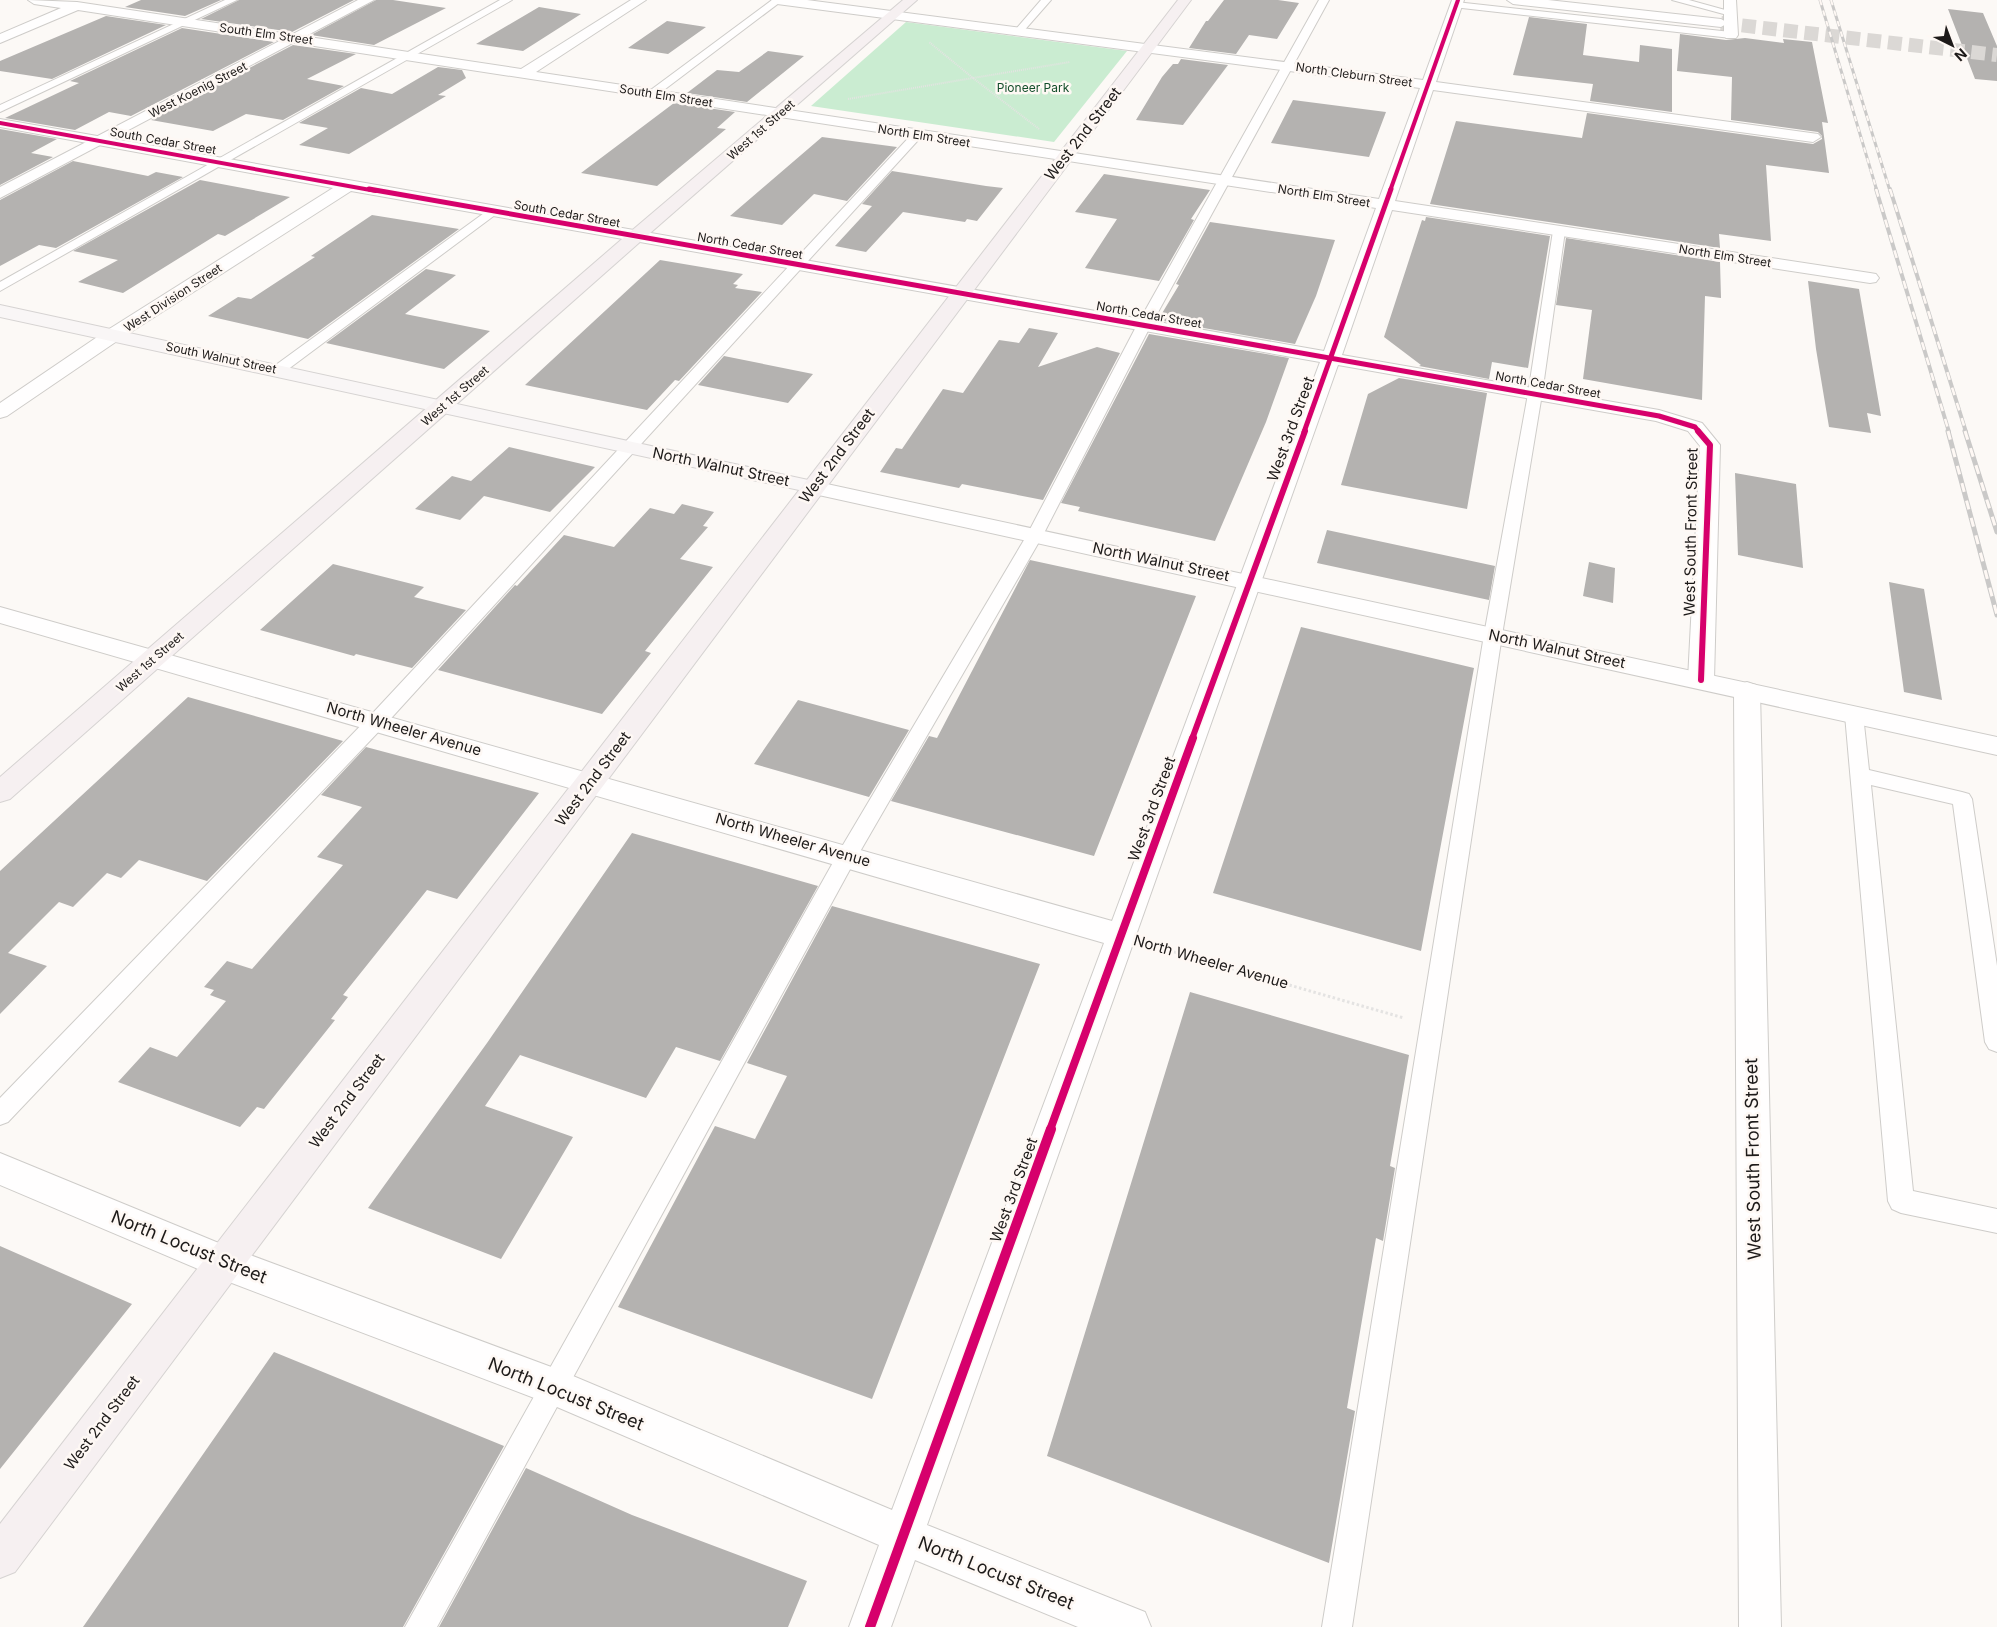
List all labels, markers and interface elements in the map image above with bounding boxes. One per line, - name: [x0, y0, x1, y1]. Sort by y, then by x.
- street label: South Elm Street: [218, 20, 314, 48]
- north arrow: [1927, 20, 1977, 70]
- text: N: [1951, 45, 1971, 65]
- street label: West Koenig Street: [146, 58, 249, 121]
- street label: North Cleburn Street: [1295, 59, 1413, 90]
- park label: Pioneer Park: [997, 80, 1070, 95]
- street label: South Elm Street: [618, 81, 714, 110]
- street label: West 2nd Street: [1040, 83, 1125, 184]
- street label: West 1st Street: [724, 96, 797, 163]
- street label: North Elm Street: [877, 121, 971, 150]
- street label: South Cedar Street: [109, 124, 218, 157]
- street label: North Elm Street: [1277, 181, 1371, 210]
- street label: South Cedar Street: [513, 197, 622, 230]
- street label: North Cedar Street: [696, 229, 804, 262]
- street label: North Elm Street: [1678, 241, 1772, 270]
- street label: West Division Street: [121, 260, 225, 335]
- street label: North Cedar Street: [1095, 298, 1203, 331]
- street label: South Walnut Street: [164, 338, 278, 377]
- street label: West 1st Street: [418, 362, 491, 429]
- street label: North Cedar Street: [1494, 368, 1602, 401]
- street label: West 3rd Street: [1263, 374, 1318, 484]
- street label: West 2nd Street: [795, 405, 878, 507]
- street label: North Walnut Street: [651, 443, 791, 490]
- street label: West South Front Street: [1680, 448, 1701, 616]
- street label: North Walnut Street: [1091, 538, 1231, 585]
- street label: North Walnut Street: [1487, 625, 1627, 672]
- street label: West 1st Street: [113, 628, 186, 695]
- street label: North Wheeler Avenue: [324, 697, 484, 760]
- street label: West 2nd Street: [551, 728, 634, 830]
- street label: West 3rd Street: [1124, 754, 1179, 864]
- street label: North Wheeler Avenue: [713, 808, 873, 871]
- street label: North Wheeler Avenue: [1131, 930, 1291, 993]
- street label: West 2nd Street: [305, 1050, 388, 1152]
- street label: West South Front Street: [1740, 1058, 1765, 1260]
- street label: West 3rd Street: [986, 1135, 1041, 1245]
- street label: North Locust Street: [108, 1206, 270, 1287]
- street label: North Locust Street: [485, 1353, 647, 1434]
- street label: West 2nd Street: [60, 1372, 143, 1474]
- street label: North Locust Street: [915, 1532, 1077, 1613]

